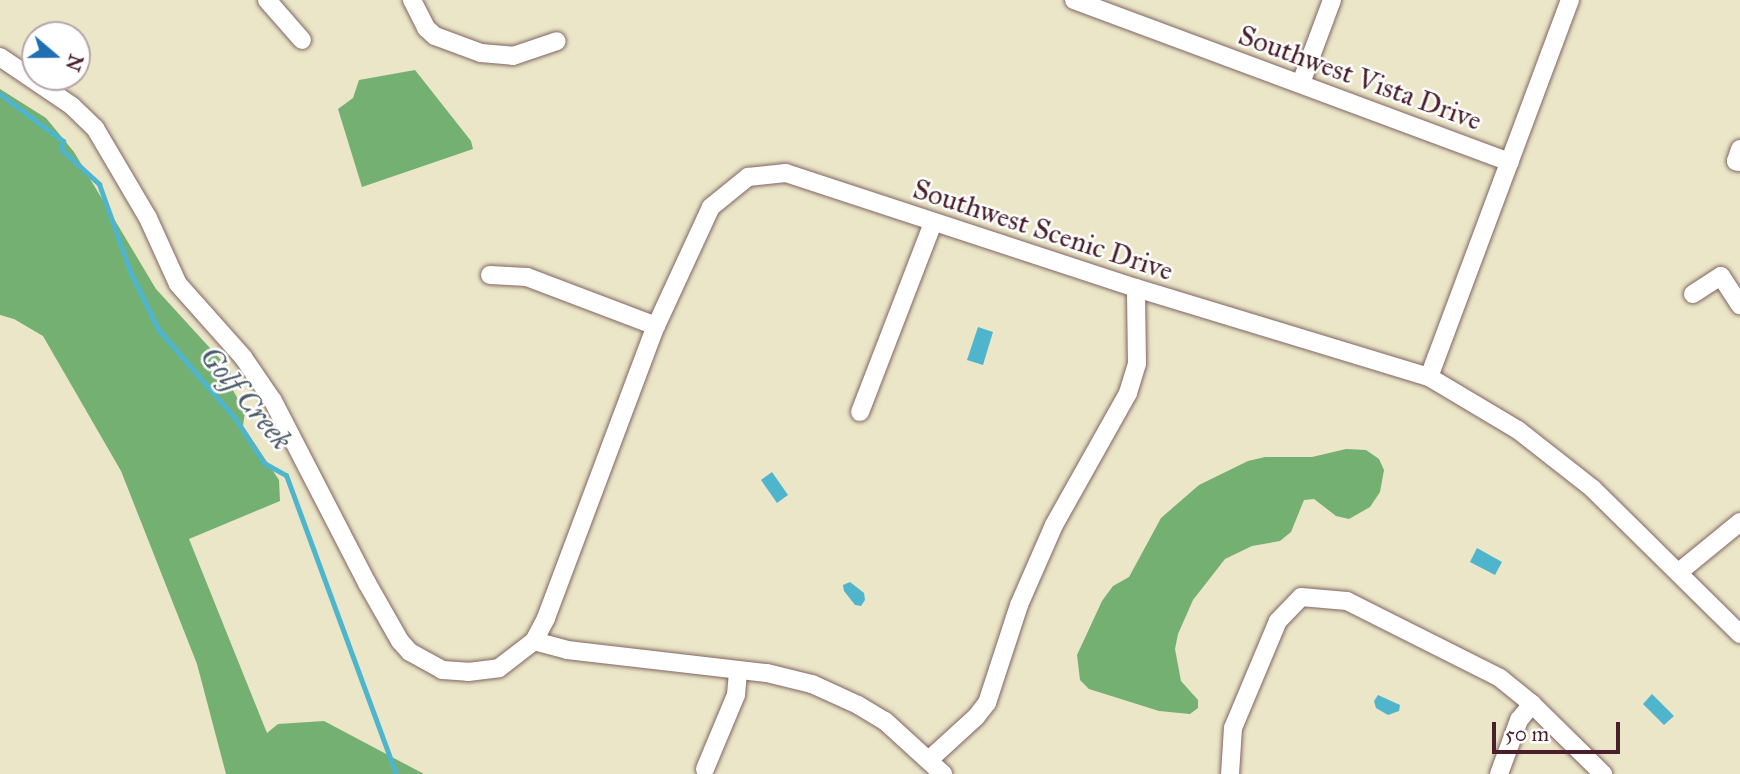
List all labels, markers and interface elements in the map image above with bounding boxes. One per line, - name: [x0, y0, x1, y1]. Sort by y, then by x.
- street label: Southwest Vista Drive: [1234, 18, 1486, 138]
- north arrow: [21, 21, 91, 91]
- text: N: [61, 51, 88, 74]
- street label: Southwest Scenic Drive: [909, 172, 1177, 288]
- water label: Golf Creek: [192, 339, 300, 457]
- scale bar: [1495, 708, 1623, 752]
- text: 50 m: [1505, 721, 1549, 747]

